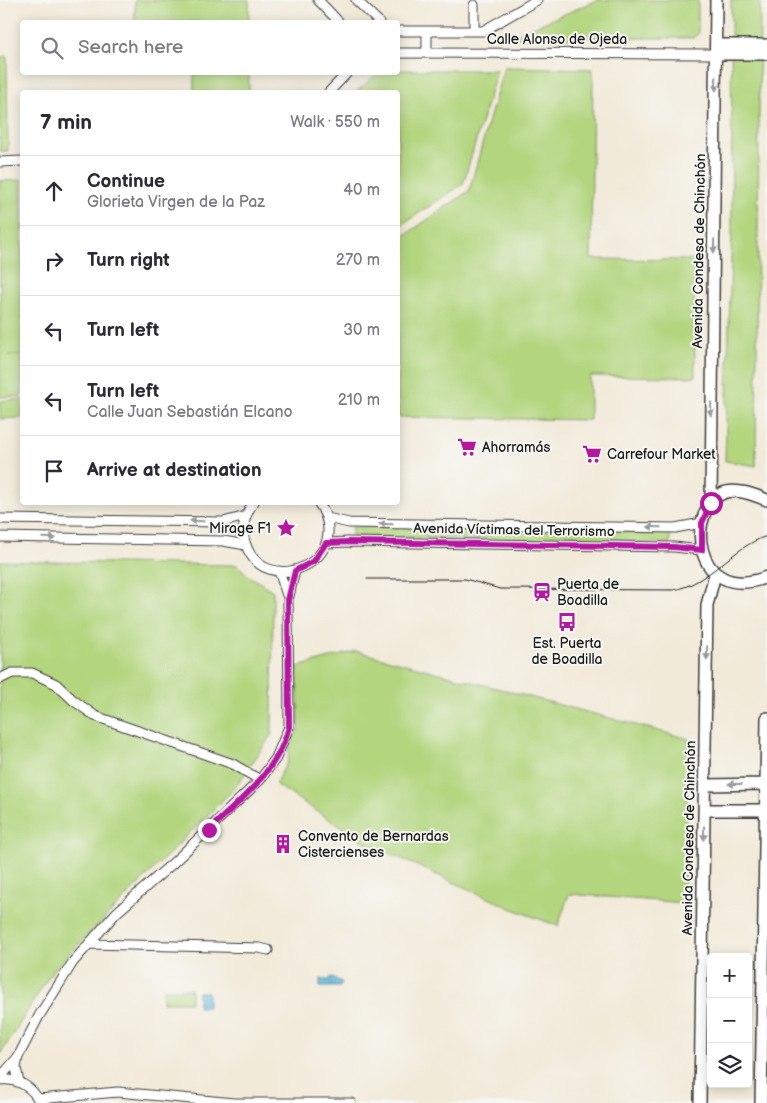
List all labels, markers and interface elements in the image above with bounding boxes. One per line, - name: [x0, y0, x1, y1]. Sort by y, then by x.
- search box: [20, 20, 400, 75]
- street label: Calle Alonso de Ojeda: [487, 31, 627, 48]
- icon: search: [38, 34, 66, 62]
- text: Search here: [78, 36, 183, 59]
- one-way arrow: [712, 76, 720, 92]
- text: 7 min: [40, 110, 92, 135]
- text: Walk · 550 m: [290, 113, 380, 132]
- street label: Avenida Condesa de Chinchón: [689, 153, 709, 349]
- text: Continue: [87, 170, 165, 193]
- icon: ahead: [40, 177, 68, 205]
- text: 40 m: [343, 181, 380, 200]
- text: Glorieta Virgen de la Paz: [87, 193, 265, 212]
- one-way arrow: [710, 238, 718, 254]
- icon: right: [40, 247, 68, 275]
- text: Turn right: [87, 249, 170, 272]
- text: 270 m: [336, 251, 380, 270]
- icon: left: [40, 317, 68, 345]
- text: Turn left: [87, 319, 159, 342]
- text: 30 m: [343, 321, 380, 340]
- text: Turn left: [87, 380, 159, 403]
- icon: left: [40, 387, 68, 415]
- text: 210 m: [338, 391, 380, 410]
- one-way arrow: [707, 401, 715, 417]
- text: Calle Juan Sebastián Elcano: [87, 403, 293, 422]
- supermarket icon: Ahorramás: [456, 436, 478, 458]
- place label: Ahorramás: [482, 439, 551, 456]
- supermarket icon: Carrefour Market: [581, 443, 603, 465]
- place label: Carrefour Market: [607, 446, 716, 463]
- icon: arrive: [40, 457, 68, 485]
- text: Arrive at destination: [87, 459, 262, 482]
- route start: [700, 492, 723, 515]
- one-way arrow: [189, 517, 205, 525]
- place icon: Mirage F1: [275, 517, 297, 539]
- place label: Mirage F1: [209, 520, 271, 537]
- one-way arrow: [378, 520, 394, 528]
- street label: Avenida Víctimas del Terrorismo: [413, 520, 615, 540]
- one-way arrow: [645, 523, 661, 531]
- one-way arrow: [41, 534, 57, 542]
- place label: Puerta de Boadilla: [557, 576, 619, 609]
- station icon: Puerta de Boadilla: [531, 581, 553, 603]
- bus stop icon: Est. Puerta de Boadilla: [556, 611, 578, 633]
- place label: Est. Puerta de Boadilla: [532, 635, 603, 668]
- one-way arrow: [703, 646, 711, 662]
- street label: Avenida Condesa de Chinchón: [679, 740, 699, 936]
- one-way arrow: [727, 781, 743, 789]
- route end: [198, 819, 221, 842]
- one-way arrow: [700, 826, 708, 842]
- place label: Convento de Bernardas Cistercienses: [298, 828, 449, 861]
- building icon: Convento de Bernardas Cistercienses: [272, 833, 294, 855]
- map controls: [707, 953, 752, 1088]
- button: +: [707, 953, 752, 998]
- button: −: [707, 998, 752, 1043]
- button: layers: [707, 1043, 752, 1088]

